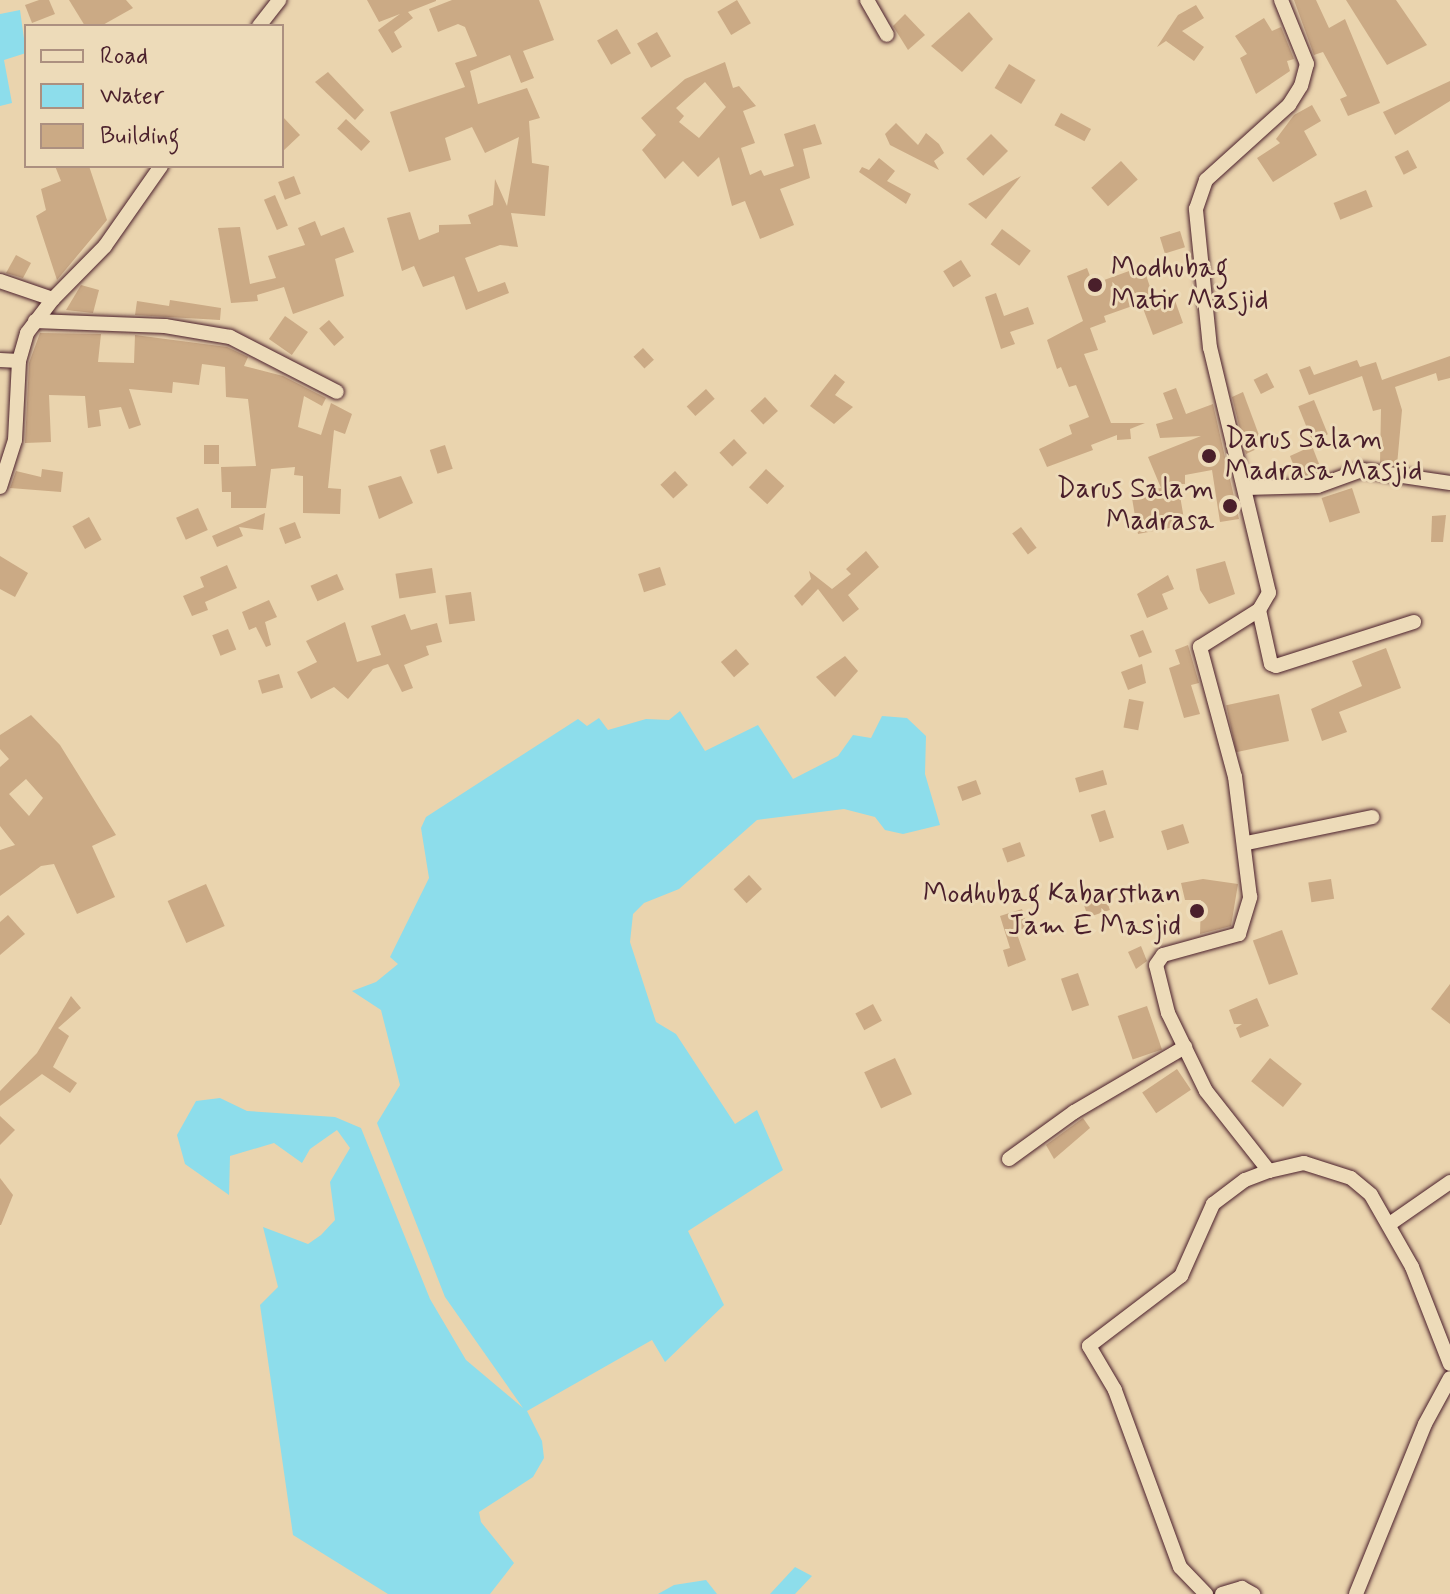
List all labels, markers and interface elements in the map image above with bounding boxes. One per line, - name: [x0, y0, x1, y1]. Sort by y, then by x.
- legend: [24, 24, 284, 168]
- text: Road: [100, 41, 148, 72]
- text: Water: [100, 81, 164, 112]
- text: Building: [100, 121, 180, 152]
- place label: Modhubag Matir Masjid: [1111, 252, 1266, 318]
- marker: Modhubag Matir Masjid: [1086, 276, 1104, 294]
- place label: Darus Salam Madrasa Masjid: [1225, 423, 1419, 489]
- marker: Darus Salam Madrasa Masjid: [1200, 447, 1218, 465]
- place label: Darus Salam Madrasa: [1060, 473, 1214, 539]
- marker: Darus Salam Madrasa: [1221, 497, 1239, 515]
- place label: Modhubag Kabarsthan Jam E Masjid: [915, 878, 1181, 944]
- marker: Modhubag Kabarsthan Jam E Masjid: [1188, 902, 1206, 920]

